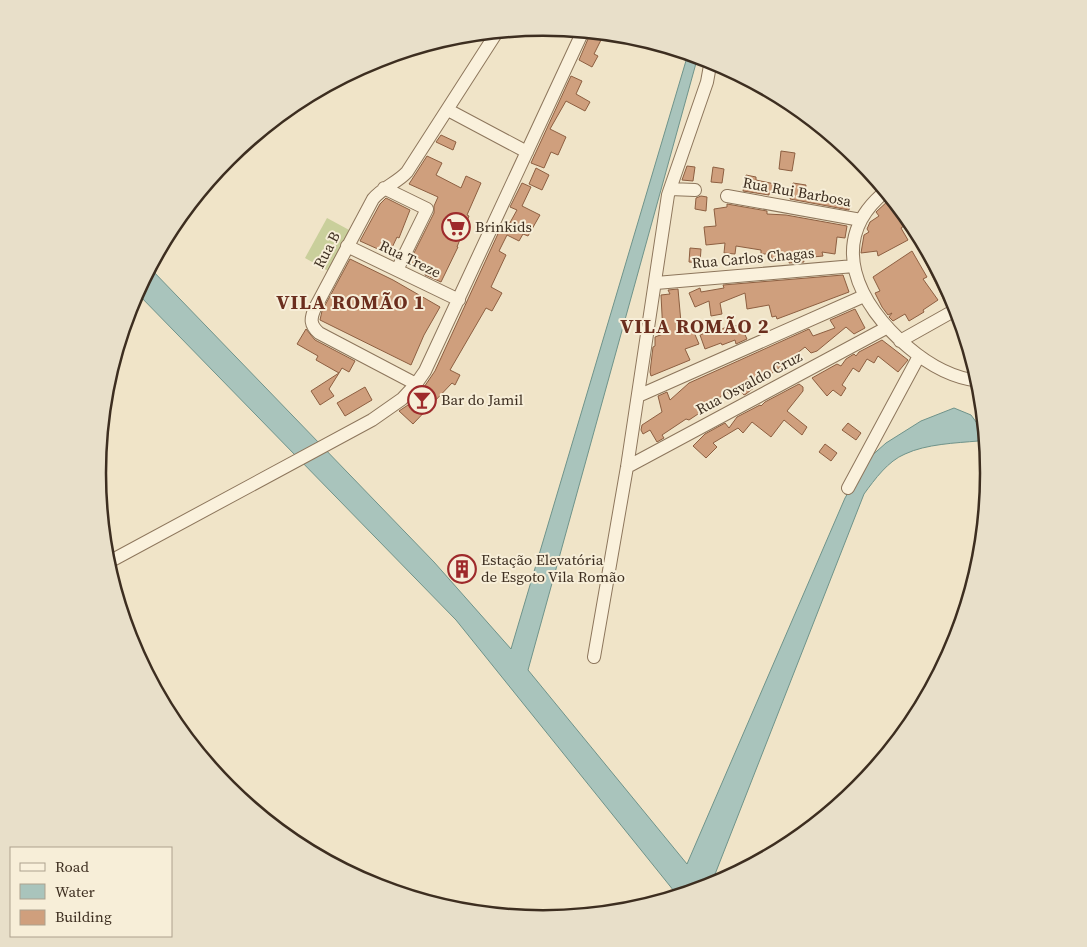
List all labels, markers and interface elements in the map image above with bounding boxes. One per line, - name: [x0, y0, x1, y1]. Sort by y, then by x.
- street label: Rua Rui Barbosa: [741, 172, 853, 211]
- supermarket icon: Brinkids: [441, 212, 471, 242]
- place label: Brinkids: [475, 216, 532, 237]
- street label: Rua B: [308, 228, 345, 272]
- street label: Rua Treze: [376, 235, 445, 283]
- street label: Rua Carlos Chagas: [691, 242, 815, 273]
- district label: VILA ROMÃO 1: [276, 288, 426, 316]
- district label: VILA ROMÃO 2: [620, 312, 770, 340]
- street label: Rua Osvaldo Cruz: [692, 346, 806, 419]
- bar icon: Bar do Jamil: [407, 385, 437, 415]
- place label: Bar do Jamil: [441, 389, 524, 410]
- place label: Estação Elevatória de Esgoto Vila Romão: [481, 549, 625, 587]
- building icon: Estação Elevatória de Esgoto Vila Romão: [447, 554, 477, 584]
- legend: [10, 847, 172, 937]
- text: Road: [55, 856, 89, 877]
- text: Water: [55, 881, 96, 902]
- text: Building: [55, 906, 112, 927]

